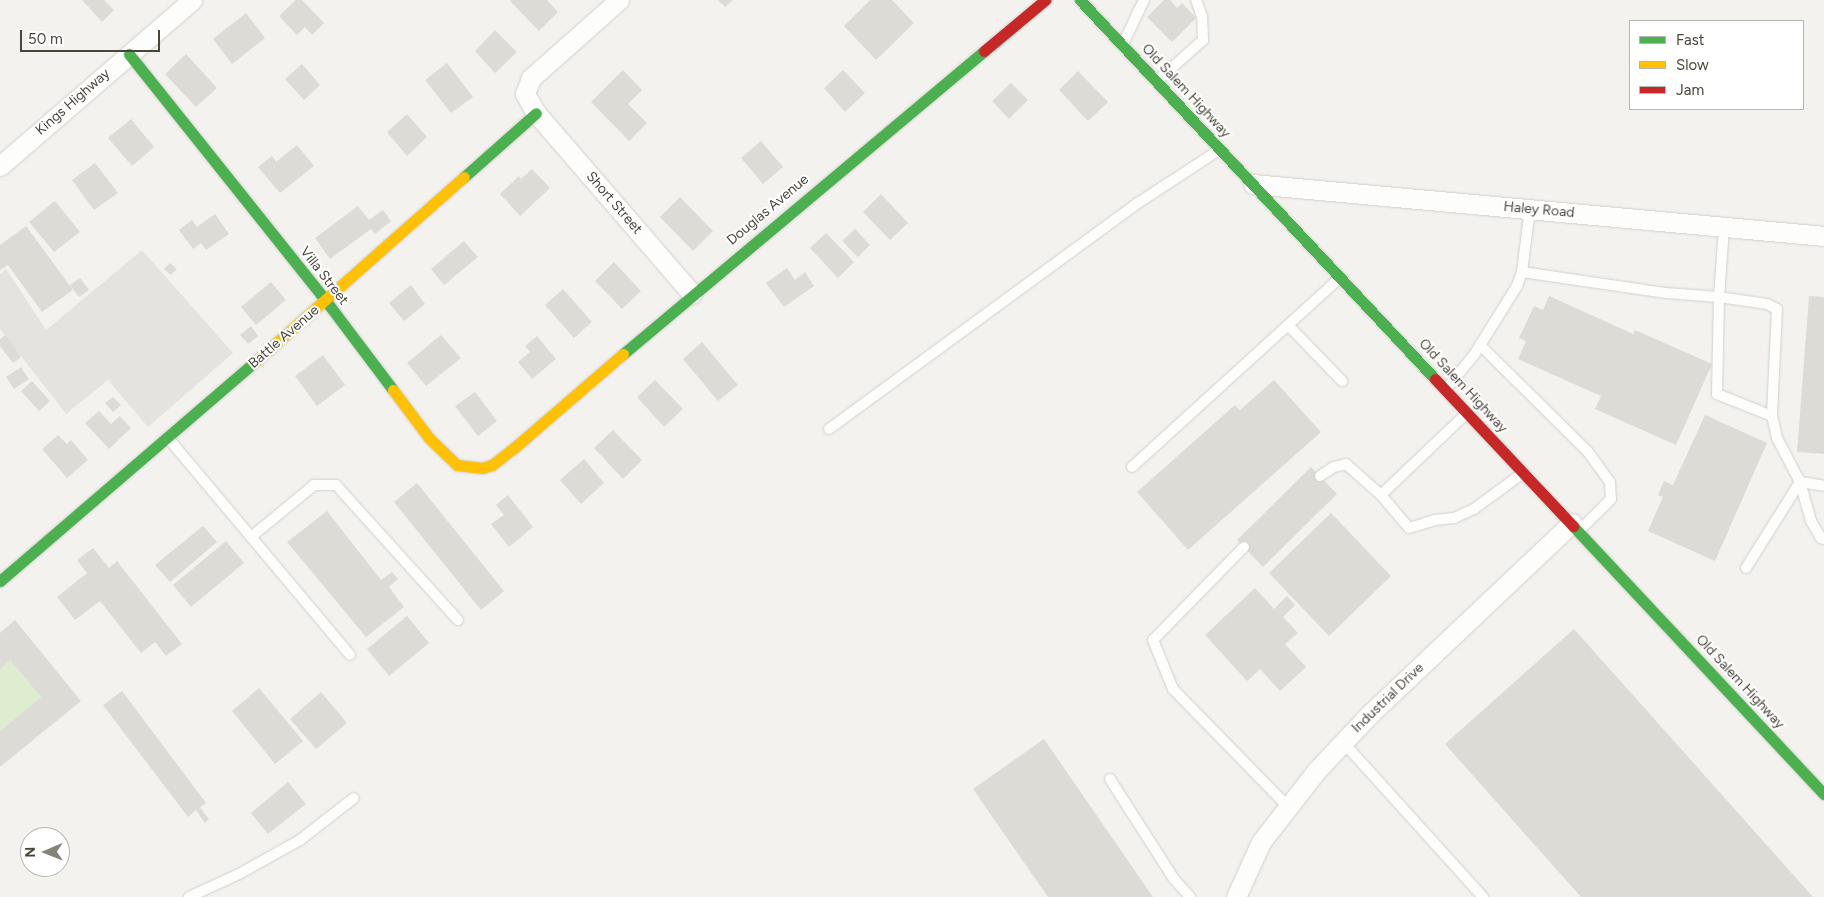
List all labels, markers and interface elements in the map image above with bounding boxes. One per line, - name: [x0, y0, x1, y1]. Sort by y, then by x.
- scale bar: [22, 20, 162, 52]
- legend: [1629, 20, 1804, 110]
- text: 50 m: [28, 30, 63, 48]
- text: Fast: [1676, 31, 1704, 49]
- street label: Old Salem Highway: [1138, 41, 1234, 141]
- text: Slow: [1676, 56, 1709, 74]
- street label: Kings Highway: [33, 65, 113, 139]
- text: Jam: [1676, 81, 1704, 99]
- street label: Short Street: [582, 168, 646, 238]
- street label: Douglas Avenue: [724, 171, 812, 249]
- street label: Haley Road: [1503, 199, 1575, 221]
- street label: Villa Street: [296, 244, 352, 308]
- street label: Battle Avenue: [245, 302, 323, 372]
- street label: Old Salem Highway: [1415, 336, 1511, 436]
- street label: Old Salem Highway: [1692, 632, 1788, 732]
- street label: Industrial Drive: [1349, 659, 1427, 737]
- north arrow: [20, 827, 70, 877]
- text: N: [22, 847, 39, 858]

